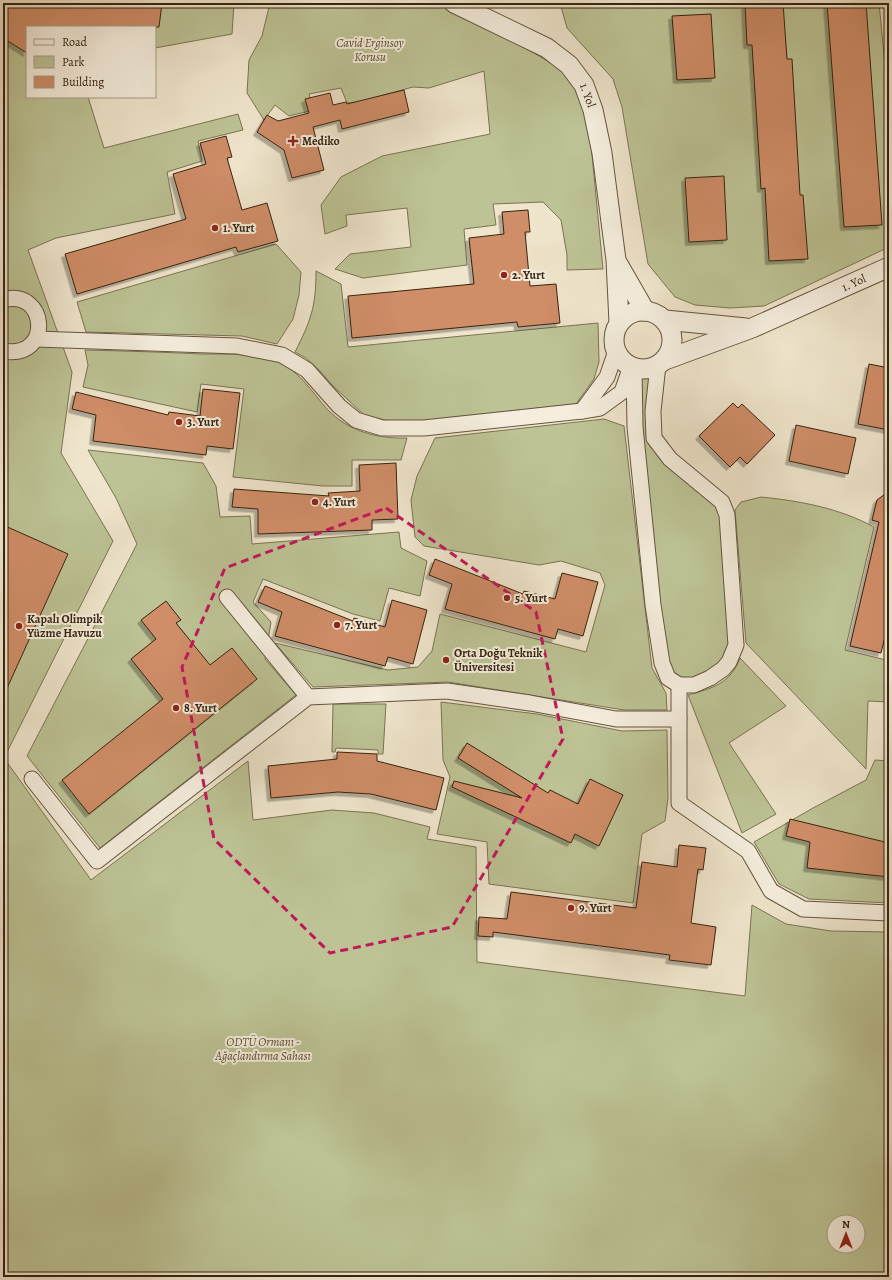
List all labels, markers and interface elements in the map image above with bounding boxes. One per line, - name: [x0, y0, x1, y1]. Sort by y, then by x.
- legend: [26, 26, 156, 98]
- text: Road: [62, 34, 88, 50]
- park label: Cavid Erginsoy Korusu: [336, 35, 404, 65]
- text: Park: [62, 54, 85, 70]
- text: Building: [62, 74, 104, 90]
- street label: 1. Yol: [576, 81, 599, 110]
- place label: Mediko: [302, 133, 340, 149]
- marker: Mediko: [287, 135, 299, 147]
- place label: 1. Yurt: [223, 220, 254, 236]
- marker: 1. Yurt: [210, 223, 220, 233]
- place label: 2. Yurt: [512, 267, 545, 283]
- marker: 2. Yurt: [499, 270, 509, 280]
- street label: 1. Yol: [839, 270, 868, 295]
- place label: 3. Yurt: [187, 414, 219, 430]
- marker: 3. Yurt: [174, 417, 184, 427]
- place label: 4. Yurt: [323, 494, 356, 510]
- marker: 4. Yurt: [310, 497, 320, 507]
- place label: 5. Yurt: [515, 590, 547, 606]
- marker: 5. Yurt: [502, 593, 512, 603]
- place label: Kapalı Olimpik Yüzme Havuzu: [26, 611, 103, 641]
- place label: 7. Yurt: [345, 617, 377, 633]
- marker: 7. Yurt: [332, 620, 342, 630]
- marker: Kapalı Olimpik Yüzme Havuzu: [14, 621, 24, 631]
- place label: Orta Doğu Teknik Üniversitesi: [454, 645, 543, 675]
- marker: Orta Doğu Teknik Üniversitesi: [441, 655, 451, 665]
- place label: 8. Yurt: [184, 700, 217, 716]
- marker: 8. Yurt: [171, 703, 181, 713]
- place label: 9. Yurt: [579, 900, 612, 916]
- marker: 9. Yurt: [566, 903, 576, 913]
- park label: ODTÜ Ormanı - Ağaçlandırma Sahası: [214, 1034, 311, 1064]
- north arrow: [826, 1214, 866, 1254]
- text: N: [842, 1217, 850, 1232]

